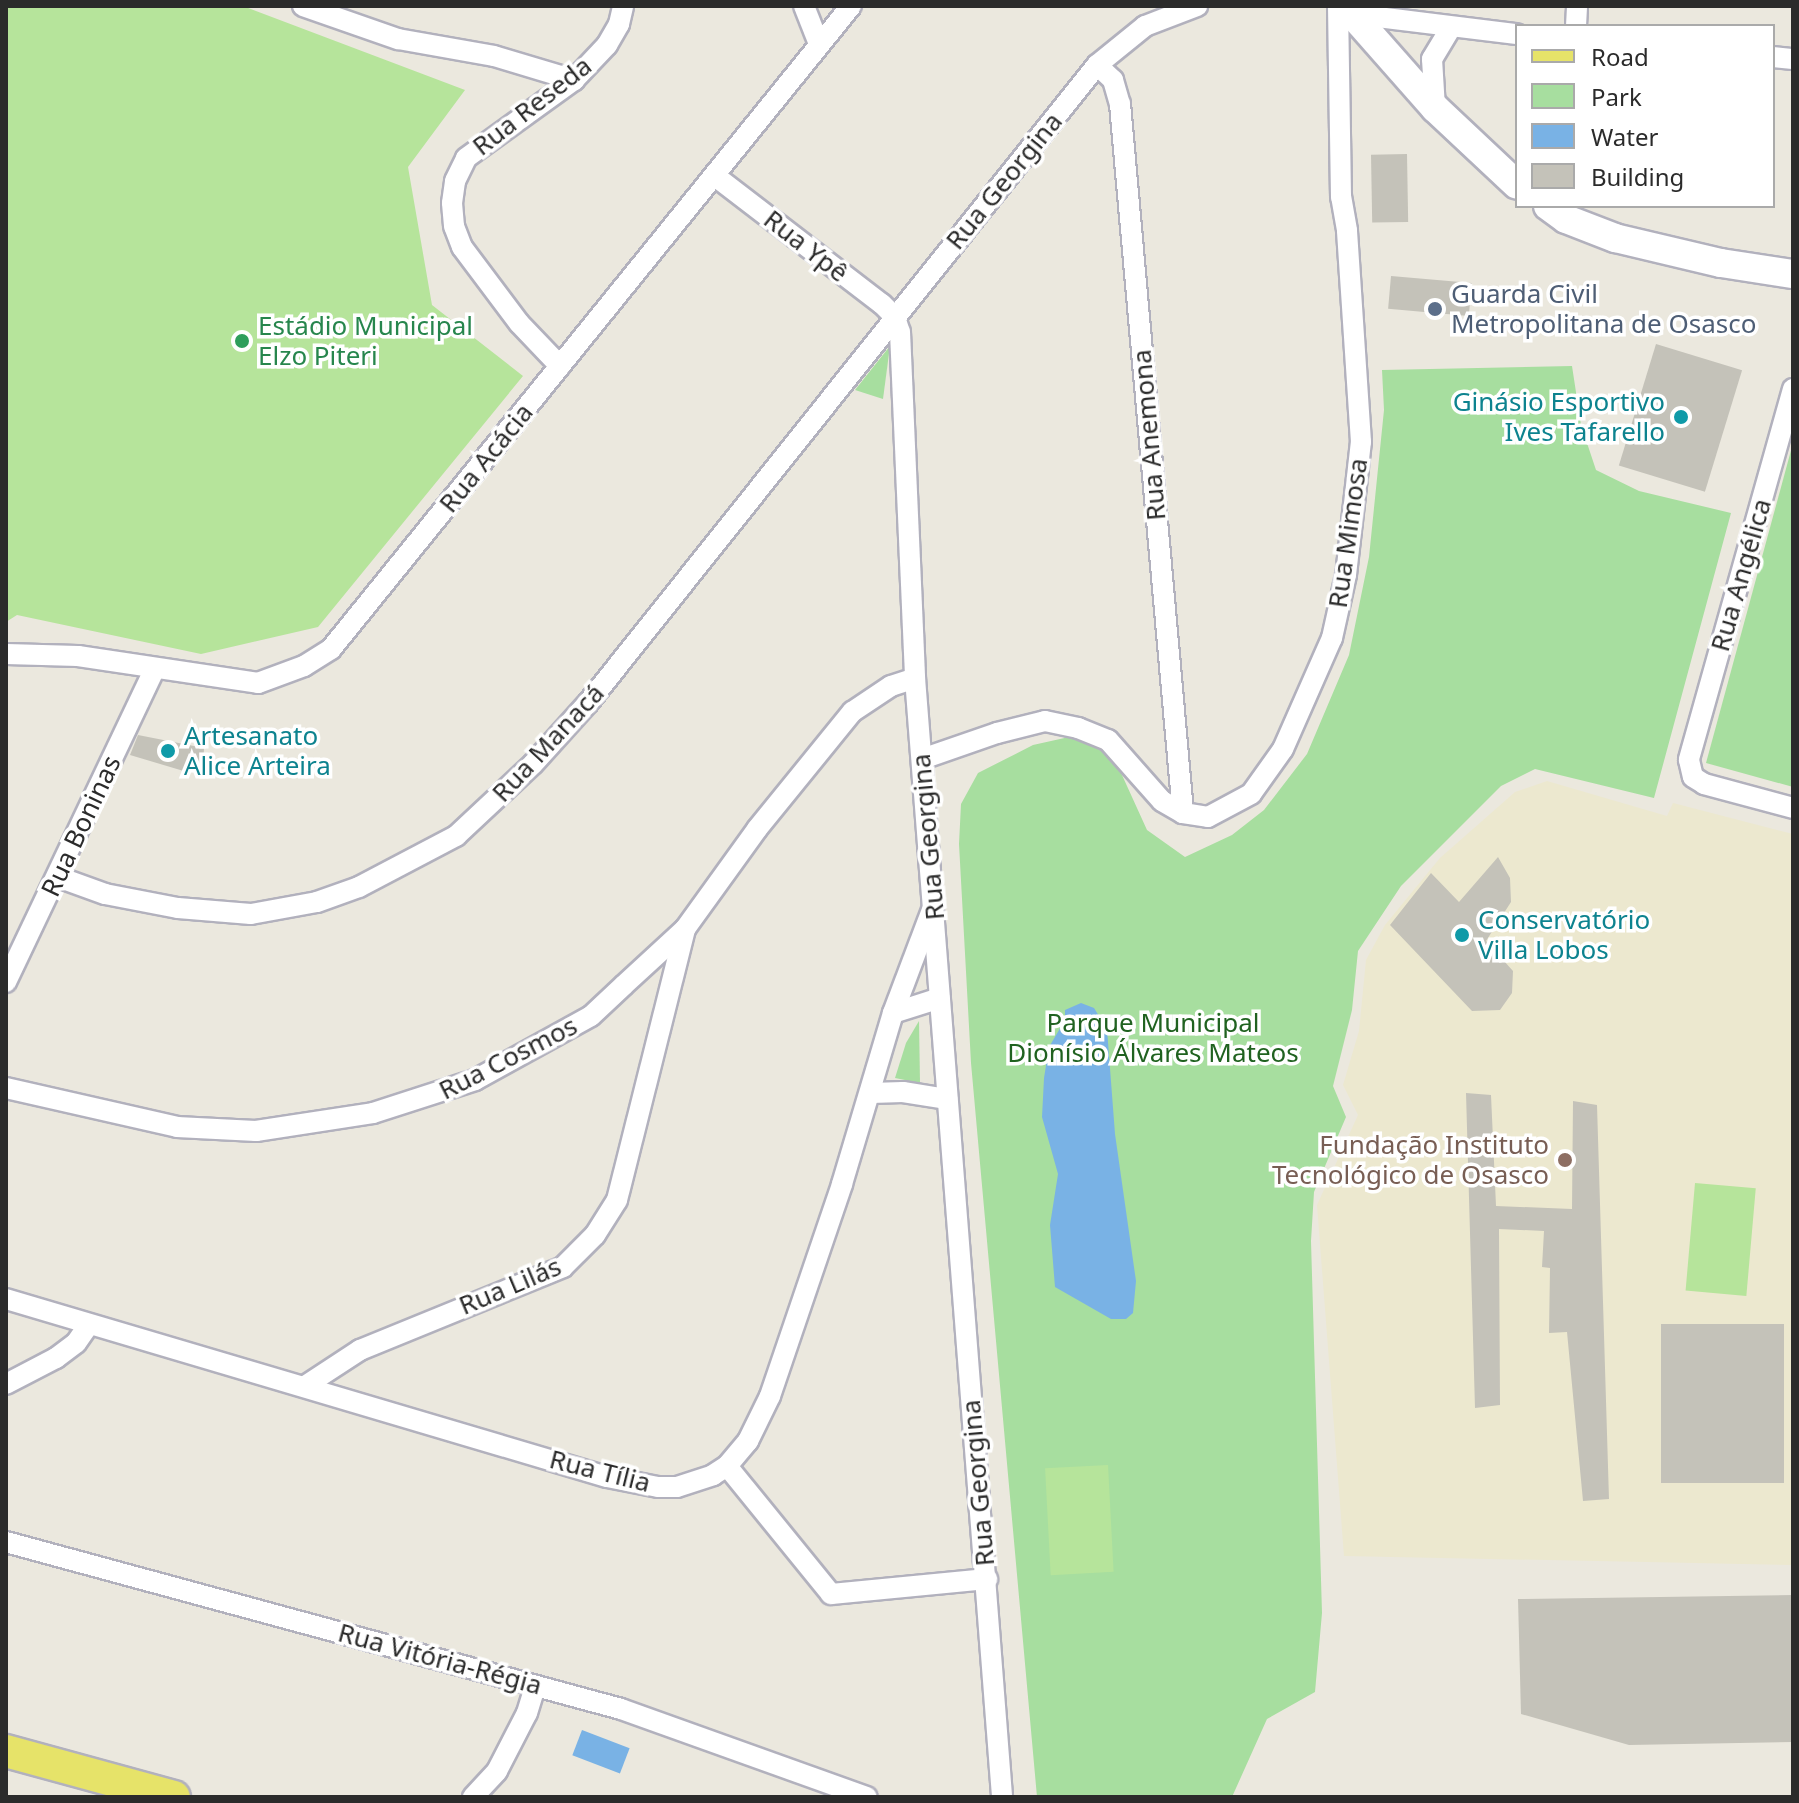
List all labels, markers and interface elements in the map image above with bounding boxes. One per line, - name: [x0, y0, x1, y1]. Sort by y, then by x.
- legend: [1515, 24, 1775, 208]
- text: Road: [1591, 40, 1649, 73]
- street label: Rua Reseda: [466, 50, 598, 162]
- text: Park: [1591, 80, 1642, 113]
- street label: Rua Georgina: [939, 106, 1069, 256]
- text: Water: [1591, 120, 1658, 153]
- text: Building: [1591, 160, 1684, 193]
- street label: Rua Ypê: [758, 203, 854, 289]
- place label: Guarda Civil Metropolitana de Osasco: [1451, 278, 1757, 340]
- marker: Guarda Civil Metropolitana de Osasco: [1426, 300, 1444, 318]
- place label: Estádio Municipal Elzo Piteri: [258, 310, 473, 372]
- marker: Estádio Municipal Elzo Piteri: [233, 332, 251, 350]
- street label: Rua Anemona: [1126, 348, 1172, 522]
- place label: Ginásio Esportivo Ives Tafarello: [1453, 386, 1665, 448]
- street label: Rua Acácia: [433, 397, 539, 519]
- marker: Ginásio Esportivo Ives Tafarello: [1672, 408, 1690, 426]
- street label: Rua Mimosa: [1322, 456, 1374, 610]
- street label: Rua Angélica: [1704, 495, 1778, 655]
- street label: Rua Manacá: [486, 678, 610, 808]
- place label: Artesanato Alice Arteira: [184, 720, 331, 782]
- marker: Artesanato Alice Arteira: [159, 742, 177, 760]
- street label: Rua Boninas: [35, 750, 127, 902]
- street label: Rua Georgina: [905, 753, 951, 921]
- place label: Conservatório Villa Lobos: [1478, 904, 1650, 966]
- marker: Conservatório Villa Lobos: [1453, 926, 1471, 944]
- park label: Parque Municipal Dionísio Álvares Mateos: [1007, 1007, 1299, 1068]
- street label: Rua Cosmos: [434, 1010, 582, 1106]
- place label: Fundação Instituto Tecnológico de Osasco: [1272, 1129, 1549, 1190]
- marker: Fundação Instituto Tecnológico de Osasco: [1556, 1151, 1574, 1169]
- street label: Rua Lilás: [454, 1251, 566, 1321]
- street label: Rua Georgina: [955, 1399, 1001, 1567]
- street label: Rua Tília: [546, 1443, 654, 1499]
- street label: Rua Vitória-Régia: [335, 1617, 545, 1701]

